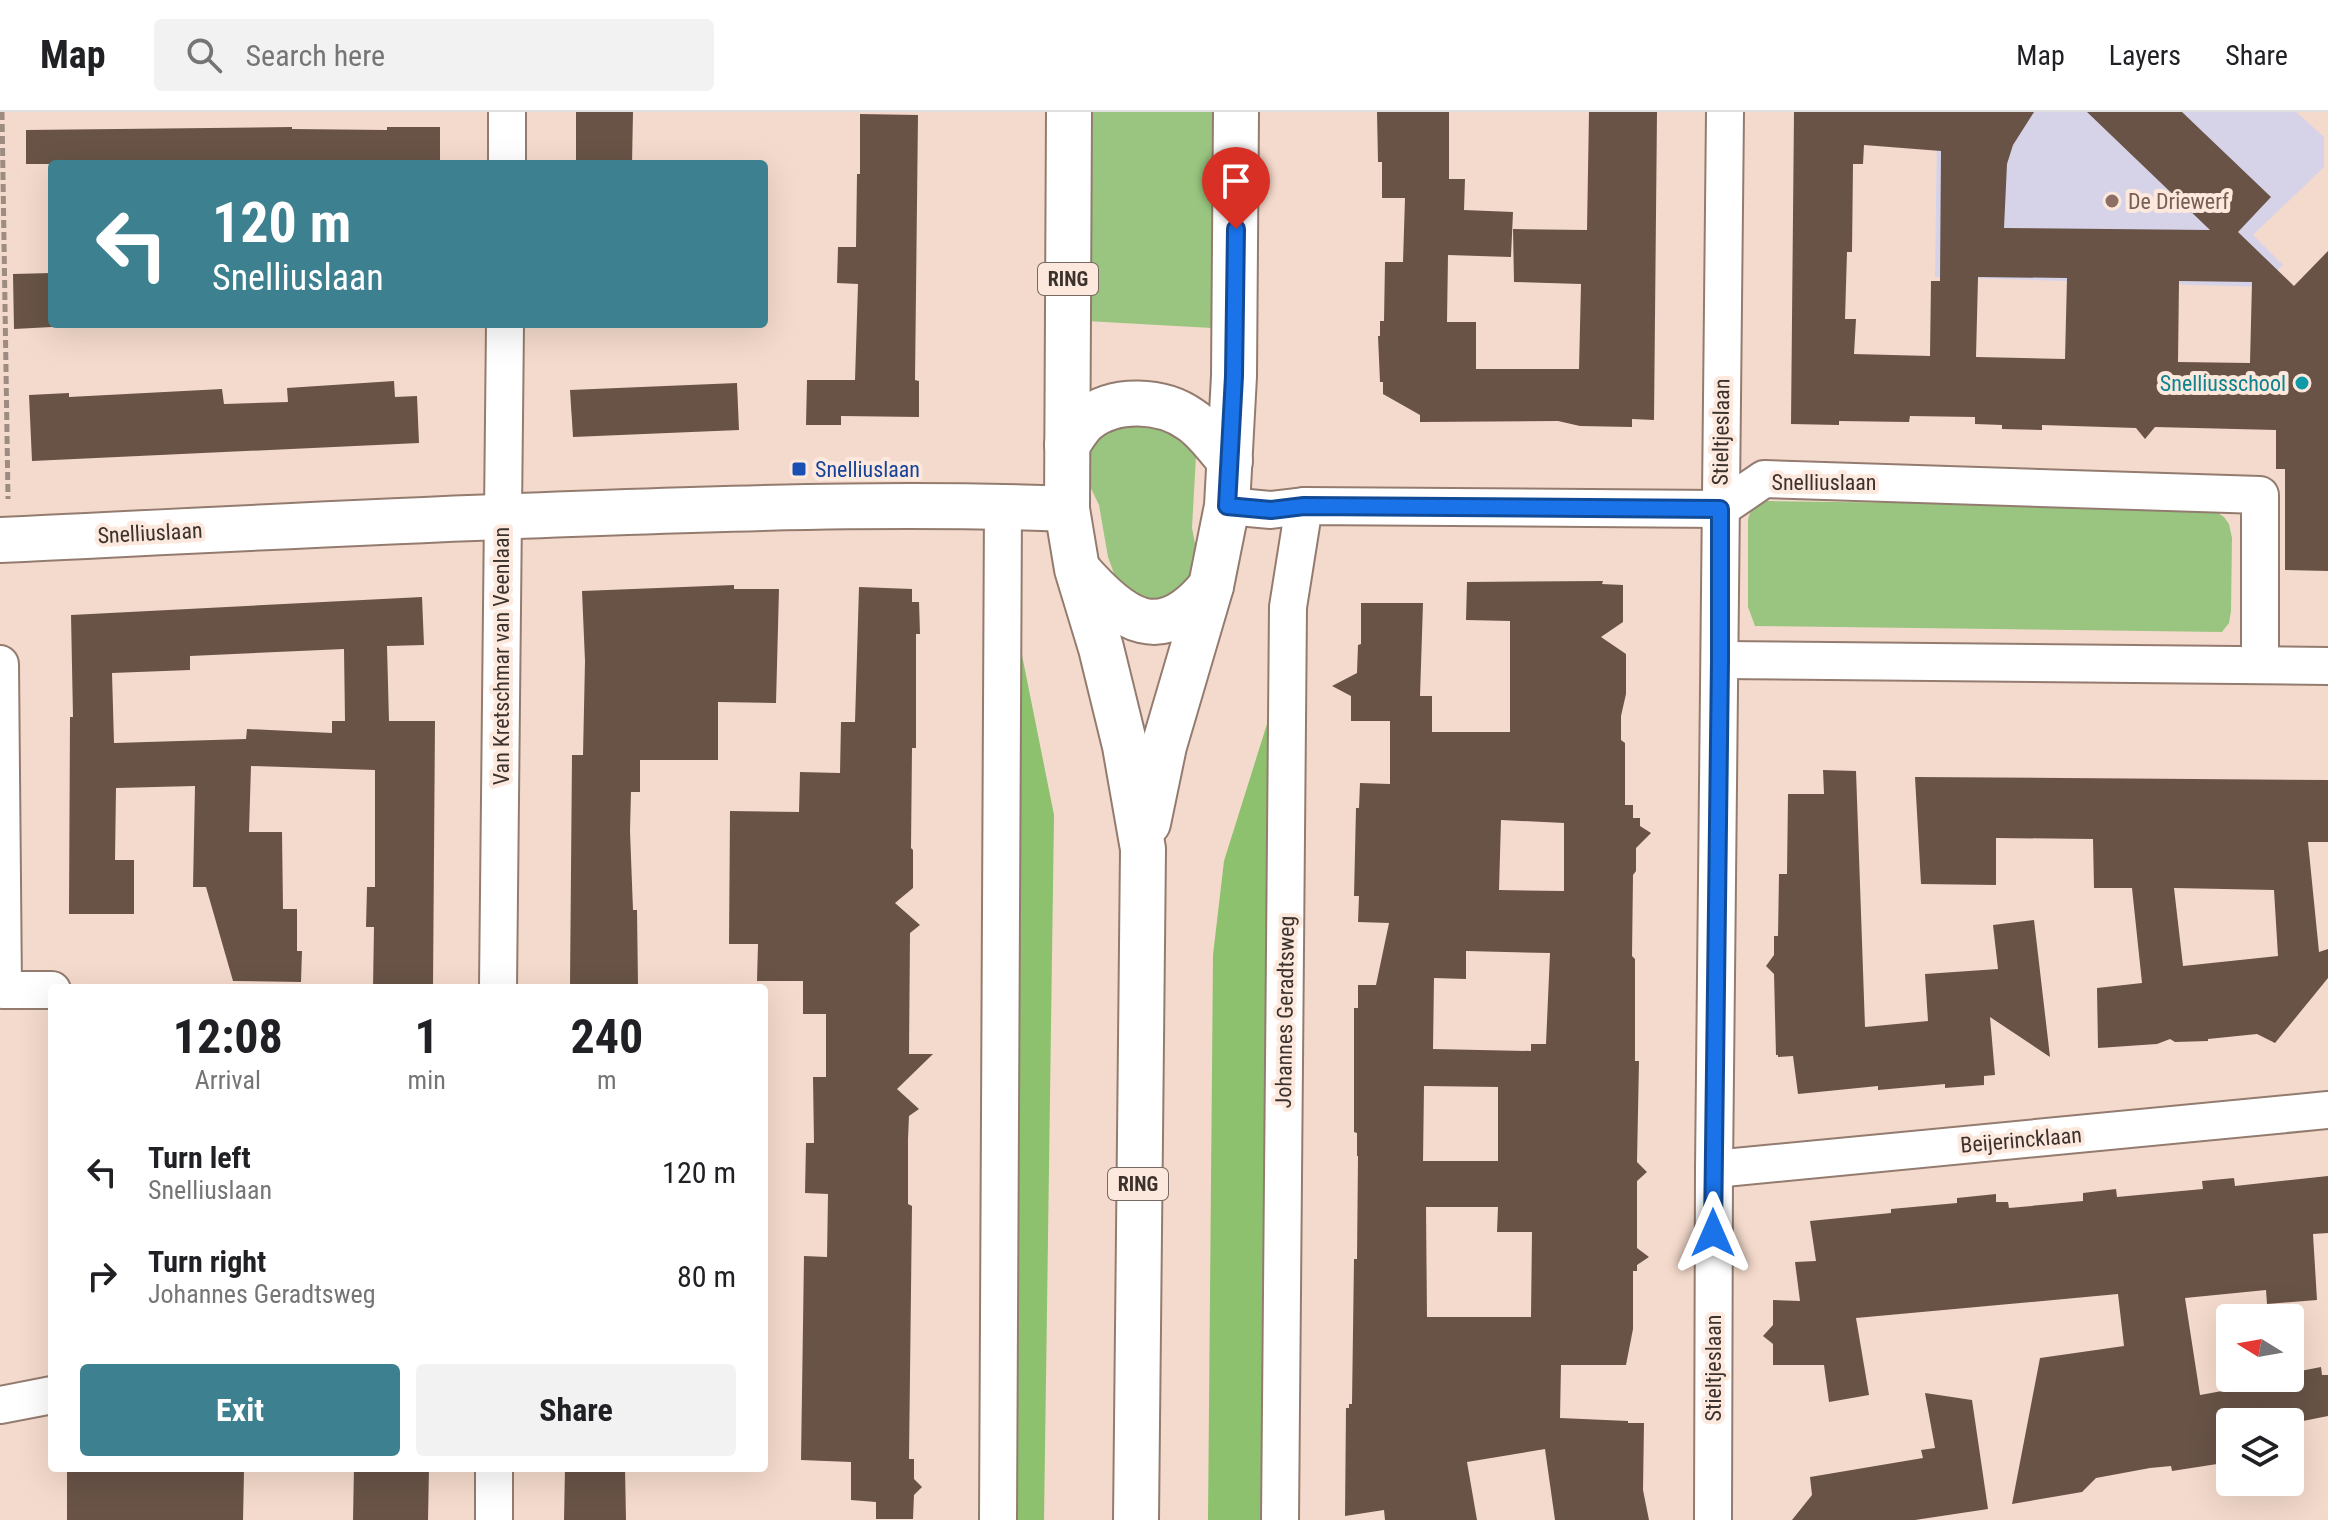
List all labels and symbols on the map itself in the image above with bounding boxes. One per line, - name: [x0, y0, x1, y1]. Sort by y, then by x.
- pin: [1202, 147, 1270, 229]
- place label: De Driewerf: [2128, 189, 2229, 214]
- marker: De Driewerf: [2103, 192, 2121, 210]
- road number: RING: [1038, 263, 1098, 295]
- place label: Snelliusschool: [2160, 371, 2286, 396]
- marker: Snelliusschool: [2293, 374, 2311, 392]
- street label: Stieltjeslaan: [1708, 378, 1734, 486]
- place label: Snelliuslaan: [815, 457, 920, 482]
- marker: Snelliuslaan: [790, 460, 808, 478]
- street label: Snelliuslaan: [1772, 470, 1876, 495]
- street label: Snelliuslaan: [97, 518, 203, 548]
- street label: Van Kretschmar van Veenlaan: [489, 527, 514, 785]
- street label: Johannes Geradtsweg: [1271, 915, 1299, 1109]
- street label: Beijerincklaan: [1959, 1122, 2083, 1158]
- road number: RING: [1108, 1168, 1168, 1200]
- position arrow: [1671, 1191, 1755, 1275]
- north arrow: [2216, 1304, 2304, 1392]
- street label: Stieltjeslaan: [1701, 1315, 1726, 1421]

